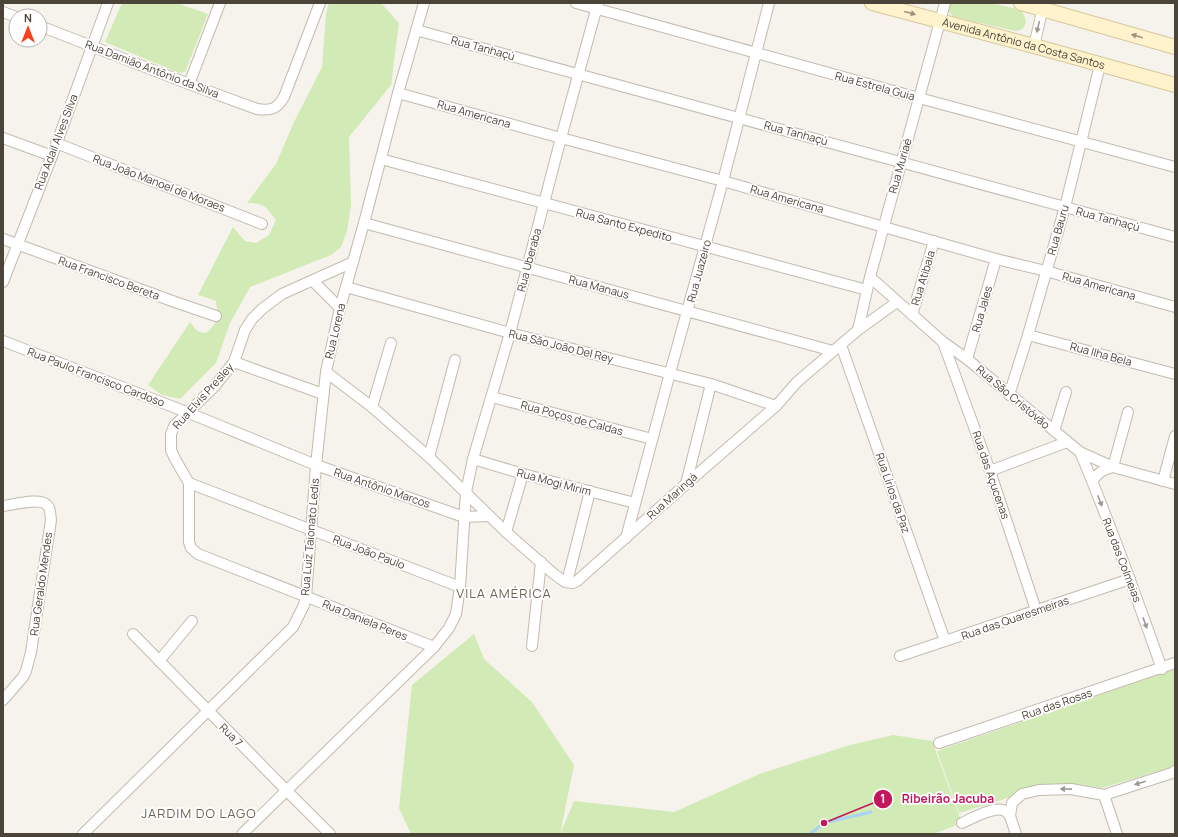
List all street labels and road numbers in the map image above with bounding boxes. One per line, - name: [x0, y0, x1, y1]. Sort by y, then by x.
- street label: Avenida Antônio da Costa Santos: [941, 14, 1107, 72]
- street label: Rua Tanhaçú: [450, 32, 517, 63]
- street label: Rua Damião Antônio da Silva: [83, 36, 221, 101]
- street label: Rua Estrela Guia: [833, 68, 917, 103]
- street label: Rua Adail Alves Silva: [30, 92, 81, 192]
- street label: Rua Americana: [436, 96, 513, 131]
- street label: Rua Tanhaçú: [763, 117, 830, 148]
- street label: Rua Muriaé: [885, 136, 915, 195]
- street label: Rua João Manoel de Moraes: [91, 150, 228, 215]
- street label: Rua Americana: [749, 181, 826, 216]
- street label: Rua Bauru: [1043, 203, 1072, 257]
- street label: Rua Tanhaçú: [1075, 203, 1142, 234]
- street label: Rua Santo Expedito: [574, 204, 674, 245]
- street label: Rua Uberaba: [513, 227, 544, 293]
- street label: Rua Juazeiro: [683, 237, 714, 304]
- street label: Rua Atibaia: [907, 248, 938, 307]
- street label: Rua Francisco Bereta: [57, 252, 162, 303]
- street label: Rua Americana: [1061, 268, 1138, 303]
- street label: Rua Manaus: [567, 271, 631, 302]
- street label: Rua Jales: [968, 284, 995, 334]
- street label: Rua Lorena: [321, 302, 348, 360]
- street label: Rua São João Del Rey: [507, 325, 615, 366]
- street label: Rua Ilha Bela: [1068, 338, 1134, 369]
- street label: Rua Paulo Francisco Cardoso: [25, 343, 167, 410]
- street label: Rua Elvis Presley: [169, 359, 236, 432]
- street label: Rua São Cristóvão: [973, 361, 1054, 432]
- street label: Rua Poços de Caldas: [519, 397, 625, 438]
- street label: Rua das Açucenas: [969, 429, 1014, 521]
- street label: Rua Lírios da Paz: [873, 451, 914, 535]
- street label: Rua Antônio Marcos: [332, 464, 433, 511]
- street label: Rua Mogi Mirim: [515, 464, 593, 499]
- street label: Rua Maringá: [643, 469, 700, 522]
- street label: Rua Luiz Taionato Ledis: [297, 477, 322, 596]
- street label: Rua das Colmeias: [1099, 515, 1146, 604]
- street label: Rua Geraldo Mendes: [26, 531, 55, 637]
- street label: Rua João Paulo: [331, 531, 408, 572]
- street label: Rua das Quaresmeiras: [959, 592, 1071, 643]
- street label: Rua Daniela Peres: [320, 596, 410, 644]
- street label: Rua das Rosas: [1020, 684, 1094, 723]
- street label: Rua 7: [216, 720, 246, 750]

